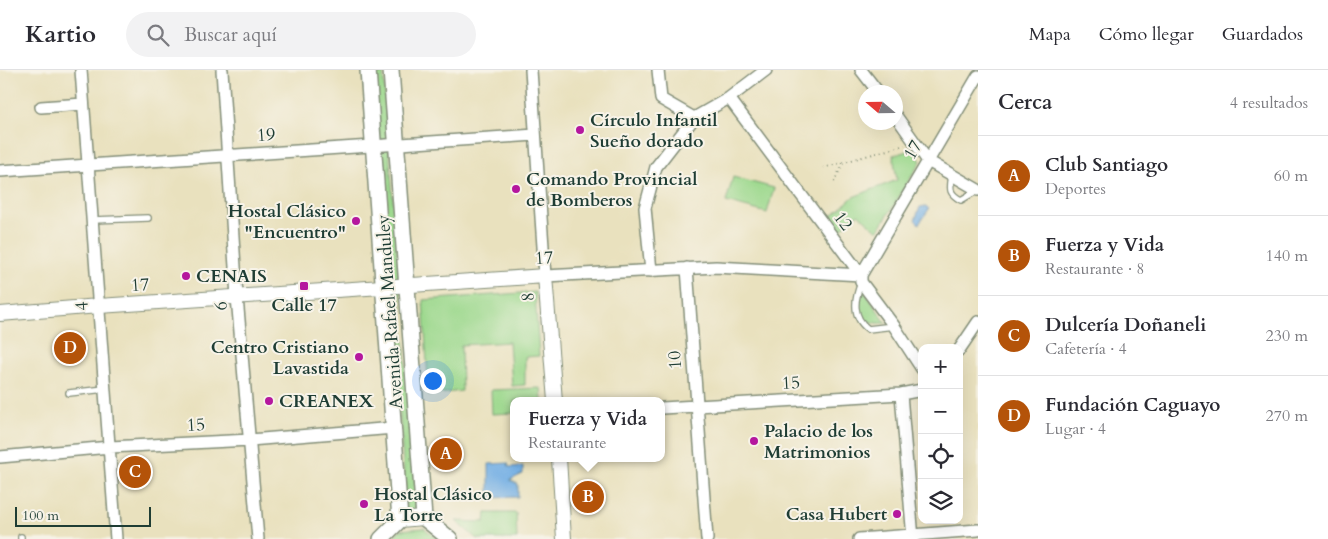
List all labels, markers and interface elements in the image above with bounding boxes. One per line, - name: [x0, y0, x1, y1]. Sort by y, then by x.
- search box: [126, 12, 476, 57]
- text: Kartio: [25, 18, 96, 51]
- icon: search: [144, 21, 172, 49]
- text: Buscar aquí: [184, 22, 277, 48]
- text: Mapa: [1029, 22, 1071, 47]
- text: Cómo llegar: [1099, 22, 1194, 47]
- text: Guardados: [1222, 22, 1303, 47]
- north arrow: [858, 85, 903, 130]
- text: Cerca: [998, 88, 1052, 117]
- text: 4 resultados: [1230, 92, 1308, 114]
- place label: Círculo Infantil Sueño dorado: [590, 108, 717, 154]
- street label: 19: [256, 122, 276, 148]
- marker: Círculo Infantil Sueño dorado: [574, 124, 586, 136]
- street label: 17: [898, 136, 928, 164]
- text: Club Santiago: [1045, 152, 1168, 178]
- text: A: [1008, 165, 1020, 187]
- text: 60 m: [1274, 165, 1308, 187]
- place label: Comando Provincial de Bomberos: [526, 167, 697, 213]
- text: Deportes: [1045, 178, 1106, 200]
- marker: Comando Provincial de Bomberos: [510, 183, 522, 195]
- place label: Hostal Clásico "Encuentro": [228, 199, 346, 245]
- street label: 12: [827, 206, 859, 236]
- street label: Avenida Rafael Manduley: [371, 213, 409, 410]
- marker: Hostal Clásico "Encuentro": [350, 215, 362, 227]
- text: Fuerza y Vida: [1045, 232, 1164, 258]
- street label: 17: [534, 245, 554, 271]
- text: B: [1008, 245, 1020, 267]
- text: 140 m: [1266, 245, 1308, 267]
- text: Restaurante · 8: [1045, 258, 1144, 280]
- place label: CENAIS: [196, 264, 267, 289]
- marker: CENAIS: [180, 270, 192, 282]
- street label: 17: [130, 272, 150, 298]
- marker: Calle 17: [298, 280, 310, 292]
- street label: 8: [515, 291, 541, 303]
- place label: Calle 17: [271, 293, 337, 318]
- street label: 6: [208, 300, 234, 312]
- street label: 4: [69, 301, 95, 311]
- text: Dulcería Doñaneli: [1045, 312, 1206, 338]
- text: C: [1008, 325, 1020, 347]
- text: 230 m: [1266, 325, 1308, 347]
- pin: D: [54, 329, 86, 367]
- place label: Centro Cristiano Lavastida: [211, 335, 349, 381]
- text: Cafetería · 4: [1045, 338, 1127, 360]
- map controls: [918, 344, 963, 524]
- button: +: [918, 344, 963, 389]
- street label: 10: [662, 350, 688, 370]
- marker: Centro Cristiano Lavastida: [353, 351, 365, 363]
- your location: [420, 368, 446, 394]
- street label: 15: [781, 370, 801, 396]
- place label: CREANEX: [279, 389, 374, 414]
- button: −: [918, 389, 963, 434]
- text: Fundación Caguayo: [1045, 392, 1220, 418]
- marker: CREANEX: [263, 395, 275, 407]
- popup: [510, 397, 665, 462]
- text: D: [1007, 405, 1021, 427]
- text: 270 m: [1266, 405, 1308, 427]
- text: Fuerza y Vida: [528, 406, 647, 432]
- street label: 15: [186, 412, 206, 438]
- text: Lugar · 4: [1045, 418, 1106, 440]
- place label: Palacio de los Matrimonios: [764, 419, 873, 465]
- text: Restaurante: [528, 432, 607, 454]
- button: locate: [918, 434, 963, 479]
- pin: A: [430, 435, 462, 473]
- marker: Palacio de los Matrimonios: [748, 435, 760, 447]
- pin: C: [119, 453, 151, 491]
- pin: B: [572, 478, 604, 516]
- button: layers: [918, 479, 963, 524]
- place label: Hostal Clásico La Torre: [374, 482, 492, 528]
- marker: Hostal Clásico La Torre: [358, 498, 370, 510]
- place label: Casa Hubert: [786, 502, 888, 527]
- scale bar: [15, 504, 151, 527]
- text: 100 m: [22, 506, 59, 525]
- marker: Casa Hubert: [891, 508, 903, 520]

